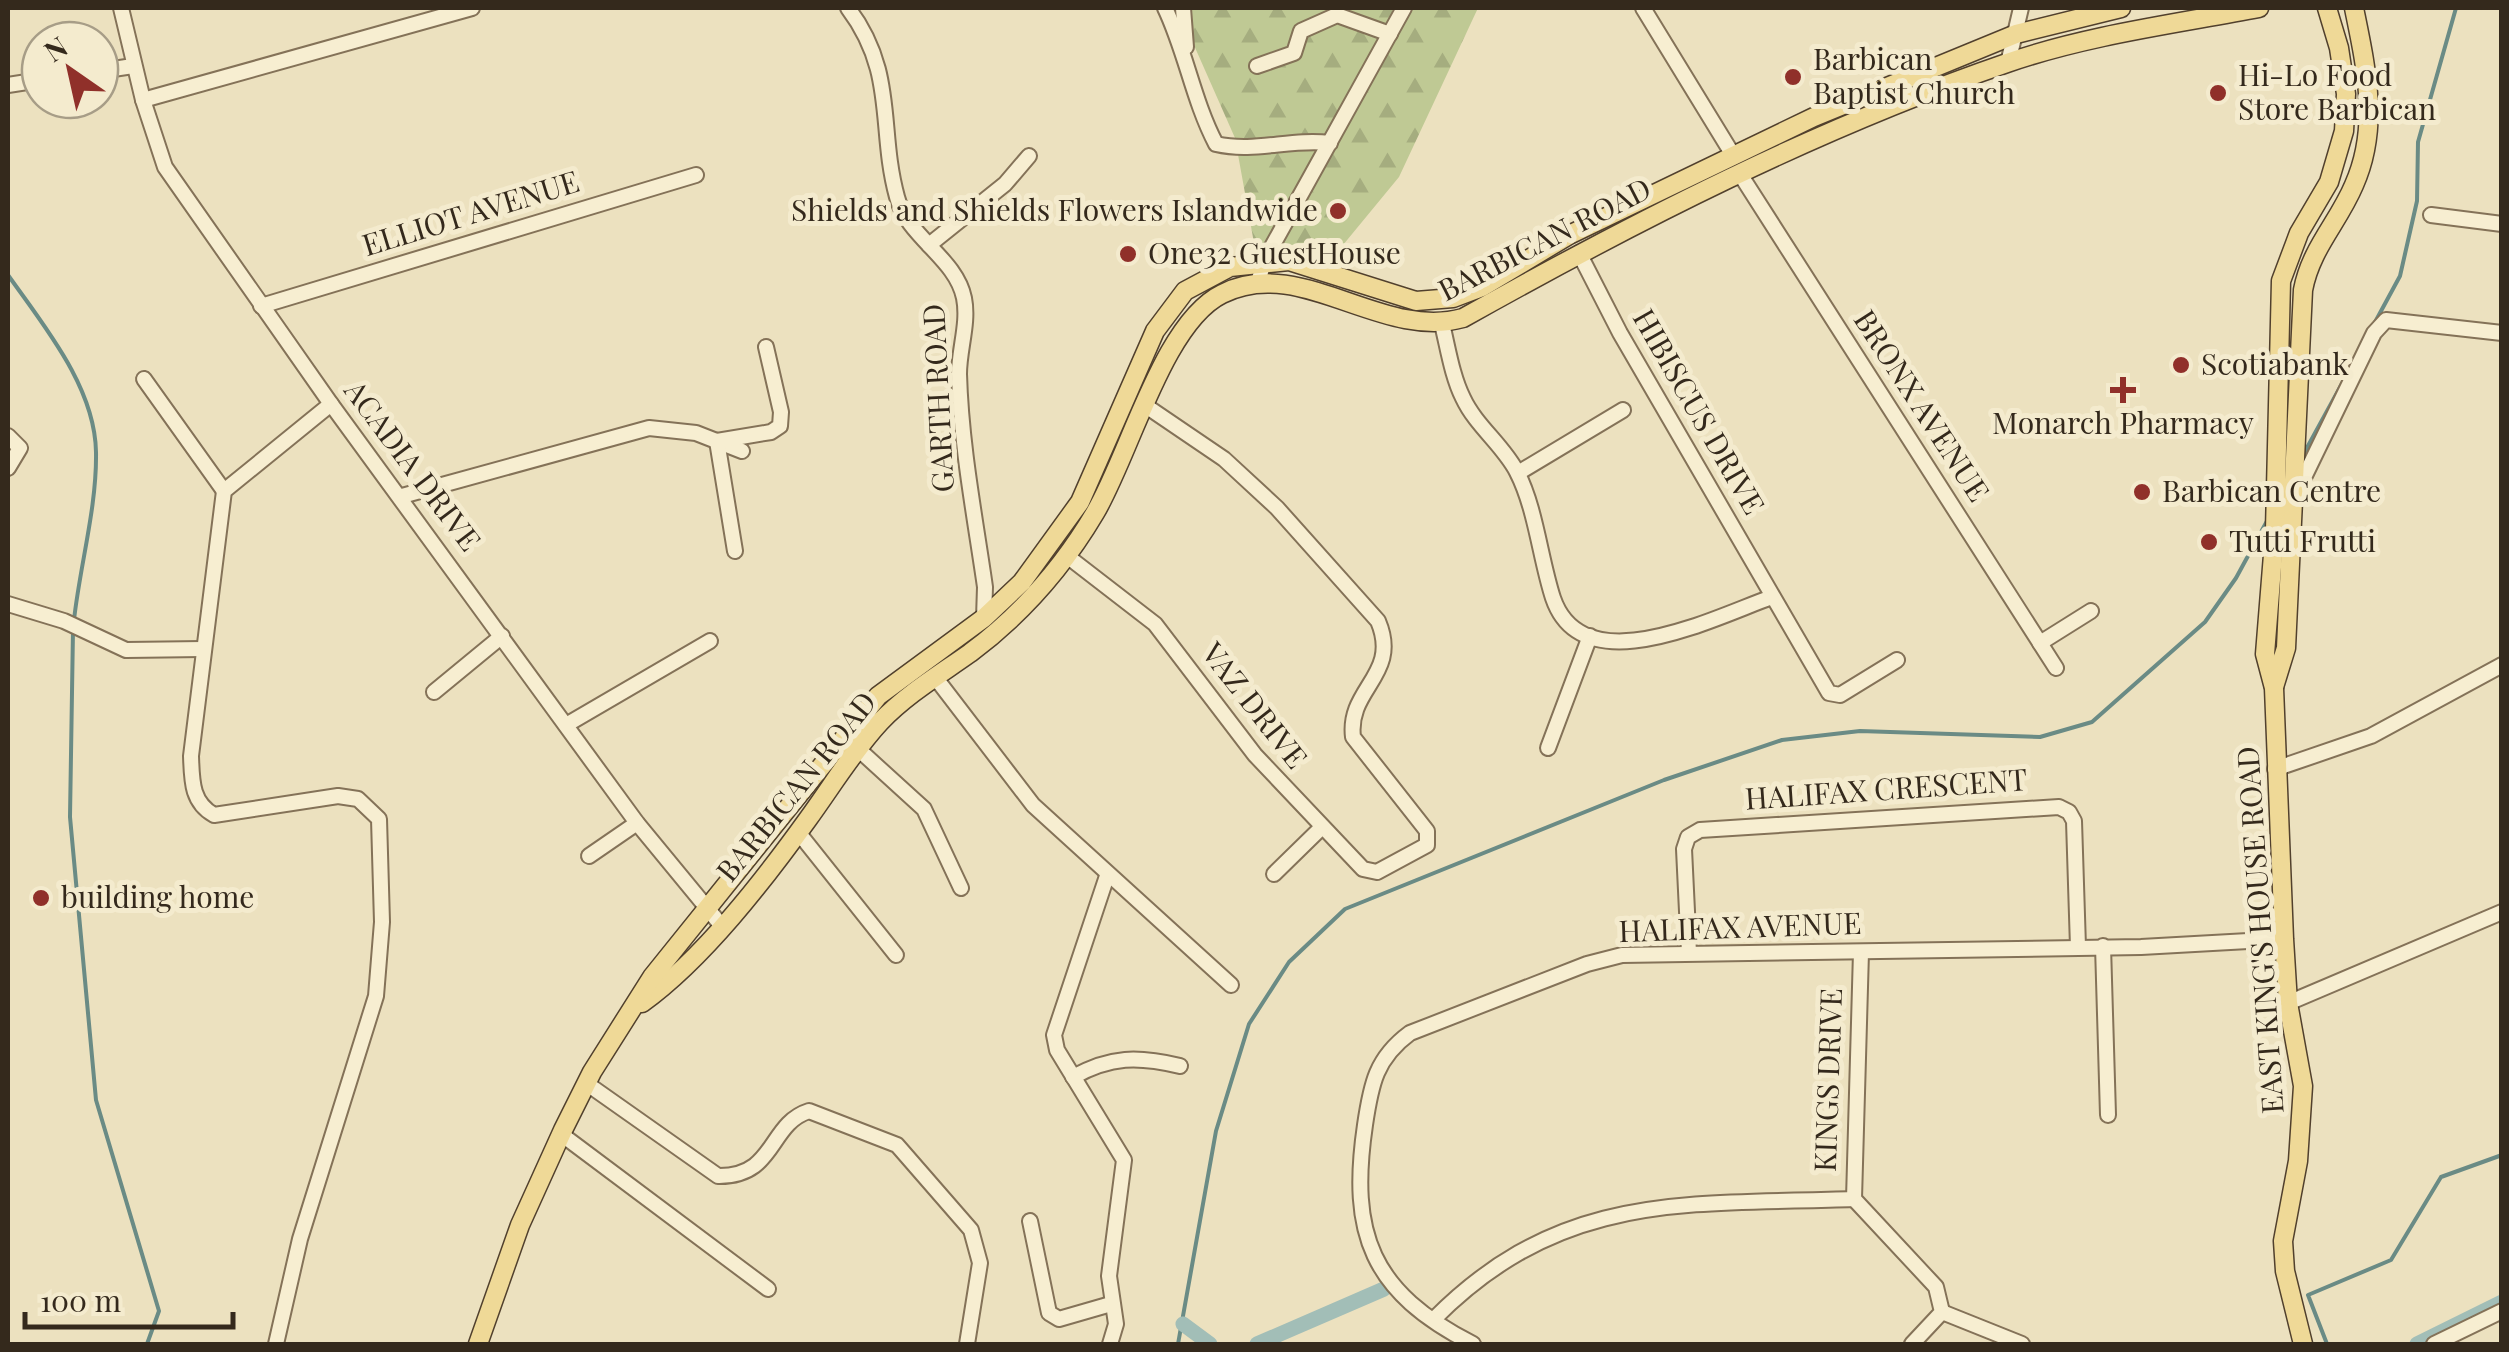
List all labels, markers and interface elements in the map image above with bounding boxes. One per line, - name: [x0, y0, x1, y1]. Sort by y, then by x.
- north arrow: [20, 20, 120, 120]
- text: N: [36, 27, 74, 69]
- place label: Barbican Baptist Church: [1813, 38, 2015, 112]
- place label: Hi-Lo Food Store Barbican: [2238, 54, 2436, 128]
- marker: Barbican Baptist Church: [1782, 66, 1804, 88]
- marker: Hi-Lo Food Store Barbican: [2207, 82, 2229, 104]
- street label: ELLIOT AVENUE: [357, 160, 584, 264]
- street label: BARBICAN ROAD: [1431, 167, 1657, 309]
- place label: Shields and Shields Flowers Islandwide: [791, 189, 1318, 229]
- marker: Shields and Shields Flowers Islandwide: [1327, 200, 1349, 222]
- place label: One32 GuestHouse: [1148, 232, 1401, 272]
- marker: One32 GuestHouse: [1117, 243, 1139, 265]
- street label: HIBISCUS DRIVE: [1625, 301, 1775, 521]
- street label: BRONX AVENUE: [1846, 302, 2000, 508]
- street label: GARTH ROAD: [912, 303, 962, 493]
- place label: Scotiabank: [2201, 343, 2349, 383]
- marker: Scotiabank: [2170, 354, 2192, 376]
- street label: ACADIA DRIVE: [336, 371, 491, 558]
- marker: Monarch Pharmacy: [2112, 379, 2134, 401]
- place label: Monarch Pharmacy: [1992, 402, 2254, 442]
- place label: Barbican Centre: [2162, 470, 2381, 510]
- marker: Barbican Centre: [2131, 481, 2153, 503]
- place label: Tutti Frutti: [2229, 520, 2376, 560]
- marker: Tutti Frutti: [2198, 531, 2220, 553]
- street label: VAZ DRIVE: [1193, 633, 1317, 776]
- street label: BARBICAN ROAD: [706, 682, 884, 889]
- street label: EAST KING'S HOUSE ROAD: [2226, 745, 2292, 1115]
- street label: HALIFAX CRESCENT: [1743, 758, 2028, 818]
- place label: building home: [61, 876, 255, 916]
- marker: building home: [30, 887, 52, 909]
- street label: HALIFAX AVENUE: [1618, 902, 1862, 950]
- street label: KINGS DRIVE: [1804, 987, 1850, 1172]
- scale bar: [25, 1267, 232, 1329]
- text: 100 m: [40, 1280, 122, 1320]

